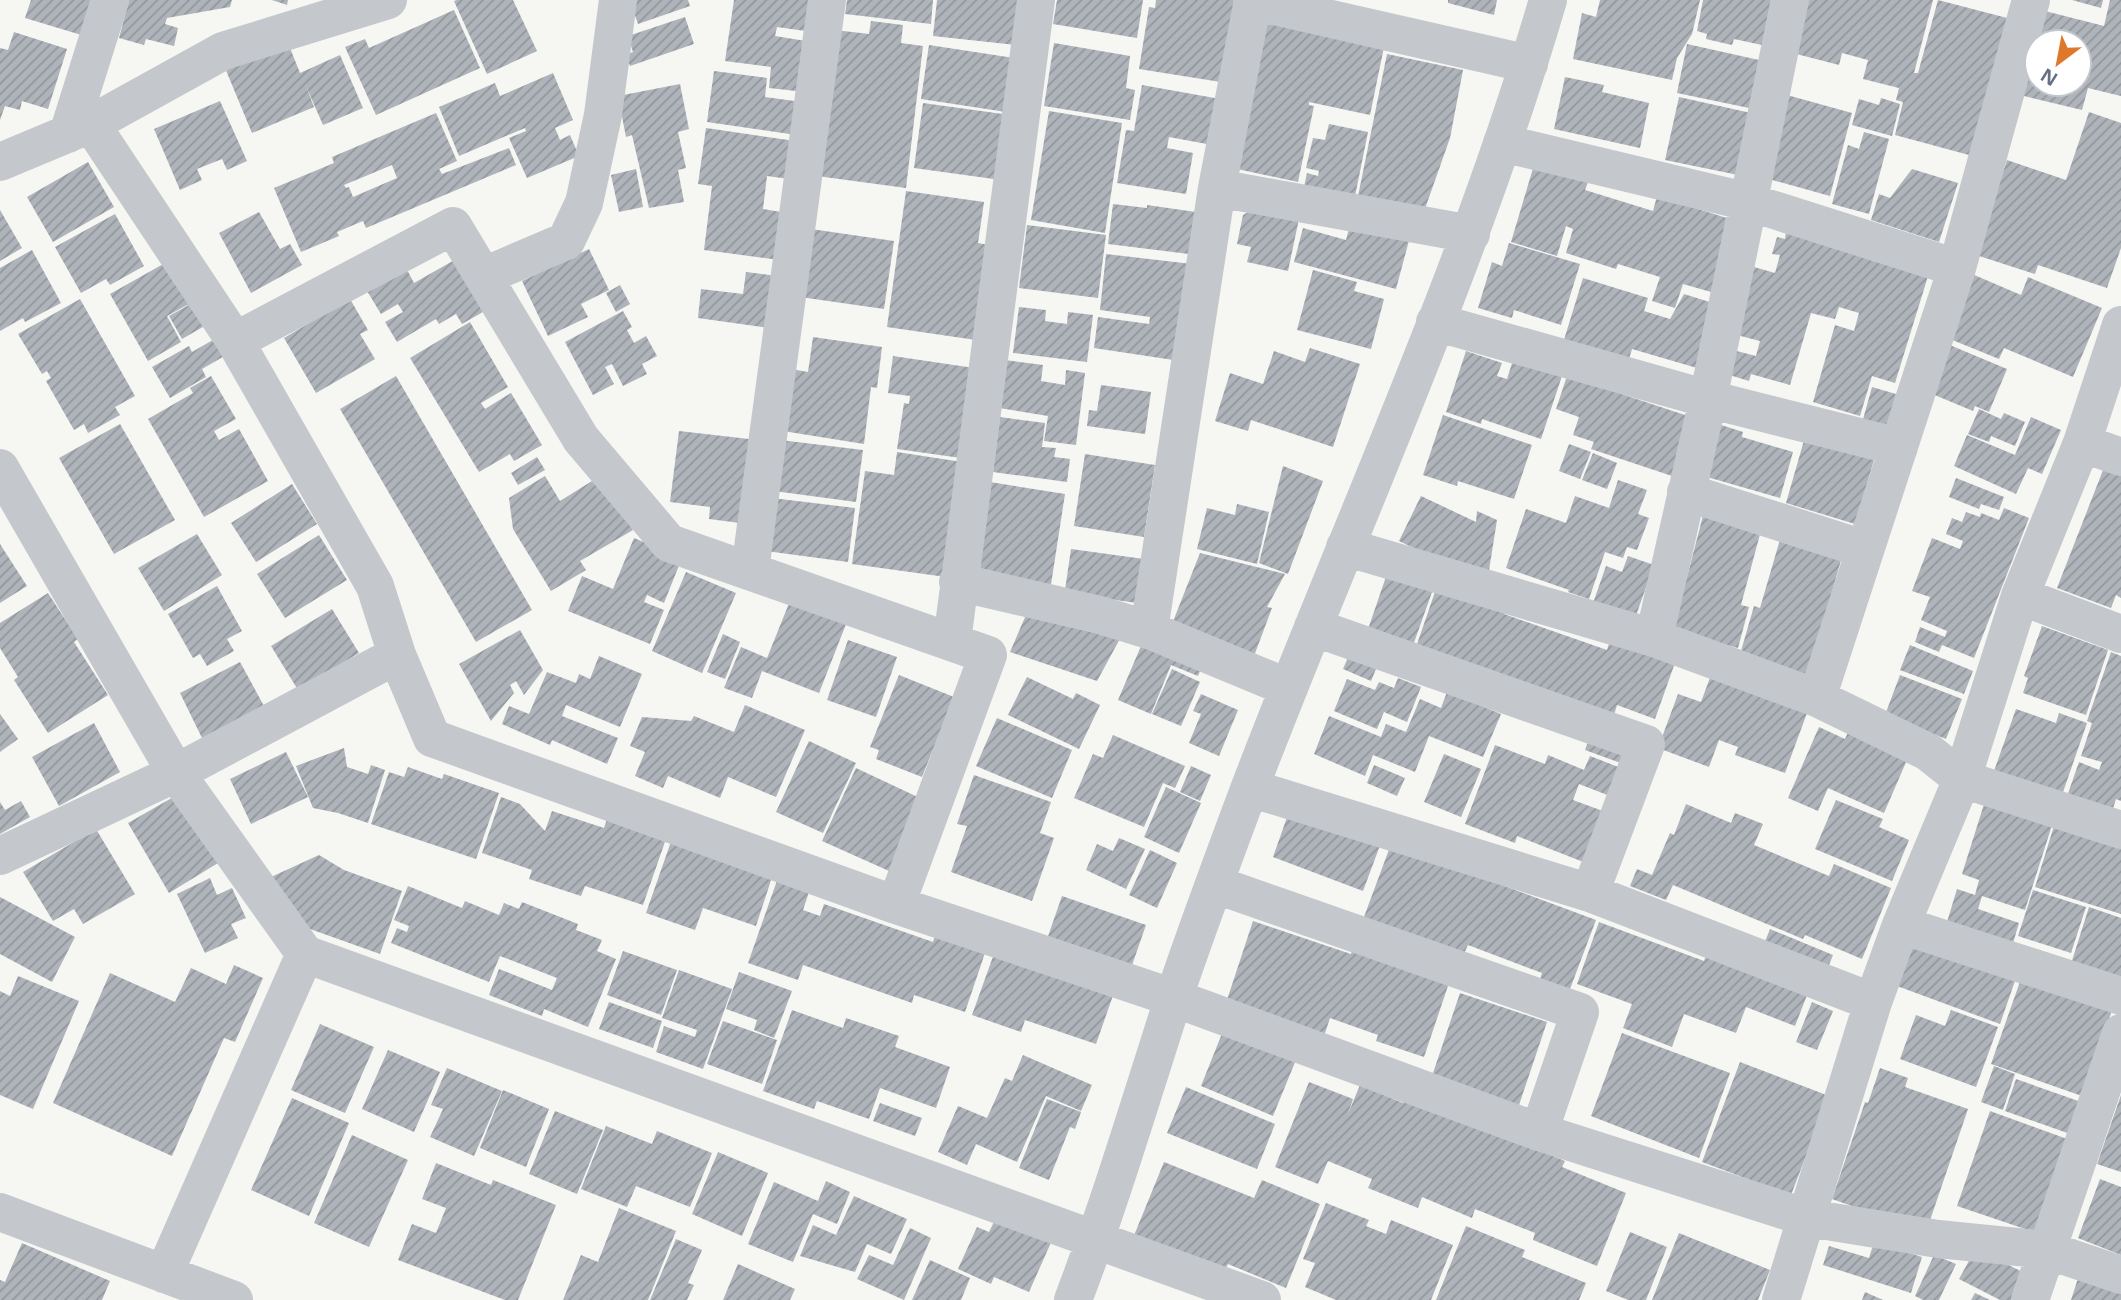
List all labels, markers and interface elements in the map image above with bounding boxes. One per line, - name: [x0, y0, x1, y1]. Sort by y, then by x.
- north arrow: [2023, 28, 2093, 98]
- text: N: [2036, 62, 2062, 93]

